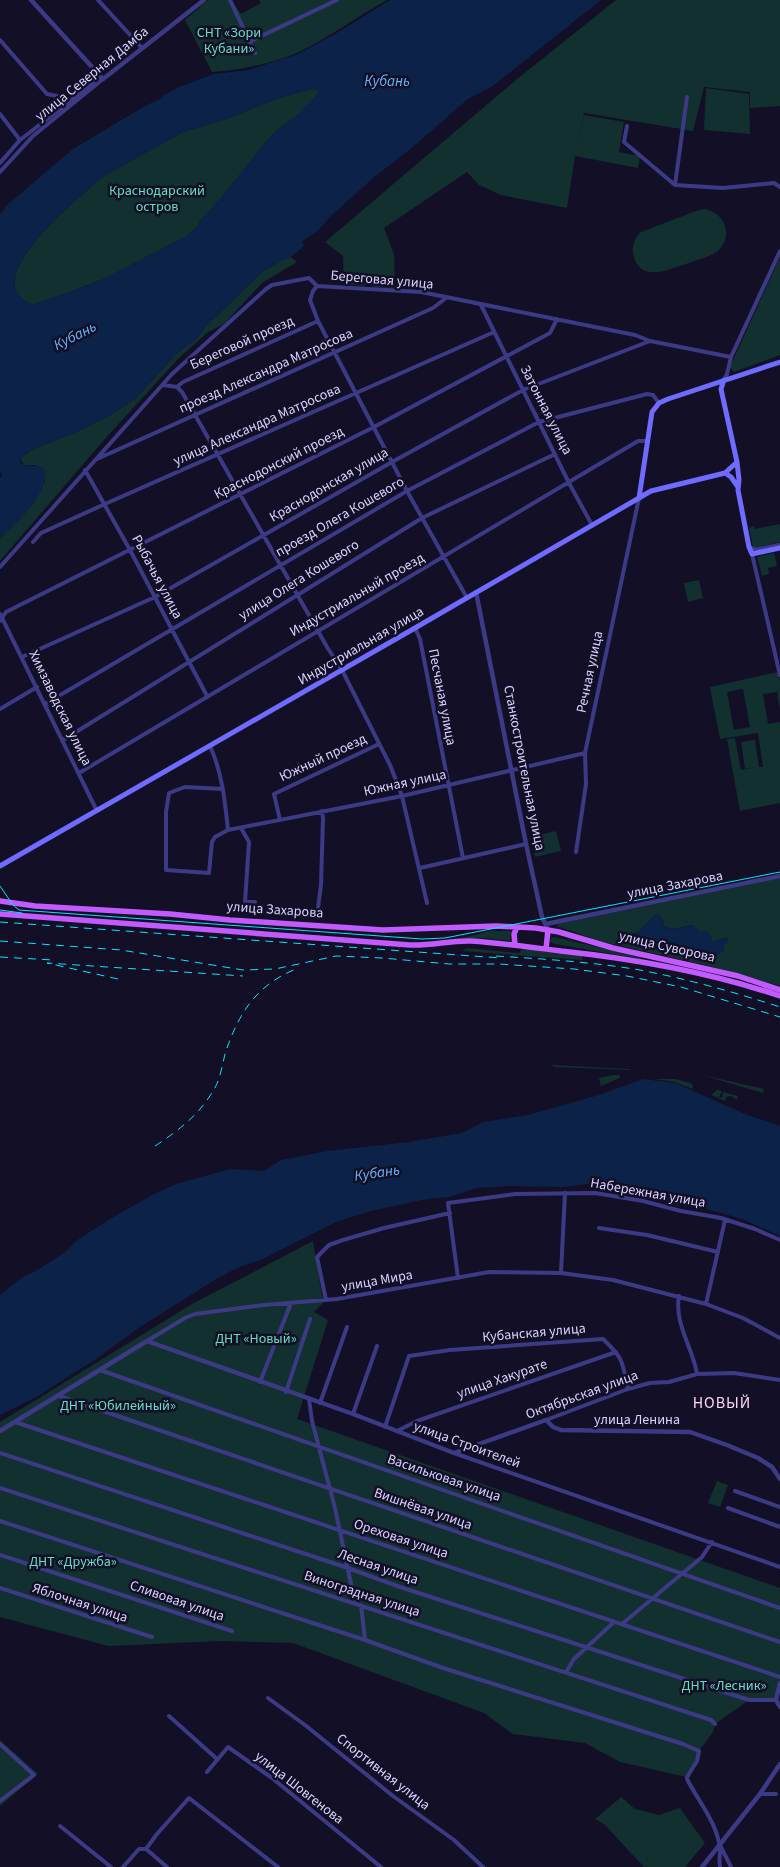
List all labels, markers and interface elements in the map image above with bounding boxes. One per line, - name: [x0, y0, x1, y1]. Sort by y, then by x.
- street label: улица Северная Дамба: [31, 22, 153, 126]
- park label: СНТ «Зори Кубани»: [197, 23, 261, 59]
- water label: Кубань: [364, 71, 410, 92]
- park label: Краснодарский остров: [109, 181, 205, 217]
- street label: Береговая улица: [330, 266, 434, 294]
- street label: Береговой проезд: [187, 311, 298, 375]
- water label: Кубань: [50, 316, 100, 356]
- street label: проезд Александра Матросова: [176, 324, 356, 418]
- street label: Затонная улица: [515, 362, 577, 458]
- street label: улица Александра Матросова: [170, 379, 344, 471]
- street label: Краснодонский проезд: [211, 421, 348, 504]
- street label: Краснодонская улица: [266, 443, 392, 527]
- street label: проезд Олега Кошевого: [272, 472, 408, 562]
- street label: Рыбачья улица: [126, 531, 188, 623]
- street label: улица Олега Кошевого: [235, 535, 363, 625]
- street label: Индустриальный проезд: [286, 548, 429, 642]
- street label: Индустриальная улица: [294, 602, 428, 690]
- street label: Речная улица: [572, 629, 608, 715]
- street label: Химзаводская улица: [23, 647, 97, 769]
- street label: Песчаная улица: [423, 647, 461, 747]
- street label: Станкостроительная улица: [498, 684, 550, 852]
- street label: Южный проезд: [276, 729, 370, 787]
- street label: Южная улица: [362, 764, 448, 802]
- street label: улица Захарова: [626, 866, 724, 904]
- street label: улица Захарова: [226, 897, 324, 923]
- street label: улица Суворова: [617, 926, 717, 968]
- water label: Кубань: [353, 1159, 401, 1187]
- street label: Набережная улица: [589, 1173, 707, 1213]
- street label: улица Мира: [340, 1265, 414, 1297]
- street label: Кубанская улица: [481, 1319, 587, 1347]
- park label: ДНТ «Новый»: [215, 1329, 297, 1349]
- street label: улица Хакурате: [454, 1354, 550, 1404]
- street label: Октябрьская улица: [523, 1365, 641, 1425]
- district label: НОВЫЙ: [693, 1392, 751, 1414]
- park label: ДНТ «Юбилейный»: [60, 1396, 176, 1416]
- street label: улица Ленина: [594, 1410, 680, 1430]
- street label: улица Строителей: [411, 1416, 523, 1474]
- street label: Васильковая улица: [384, 1449, 504, 1507]
- street label: Вишнёвая улица: [371, 1483, 475, 1535]
- street label: Ореховая улица: [351, 1514, 451, 1564]
- street label: Лесная улица: [335, 1544, 421, 1590]
- park label: ДНТ «Дружба»: [29, 1552, 117, 1572]
- street label: Виноградная улица: [301, 1566, 423, 1622]
- street label: Сливовая улица: [127, 1575, 227, 1627]
- street label: Яблочная улица: [30, 1578, 130, 1628]
- park label: ДНТ «Лесник»: [682, 1676, 766, 1696]
- street label: Спортивная улица: [332, 1729, 434, 1815]
- street label: улица Шовгенова: [250, 1747, 348, 1829]

